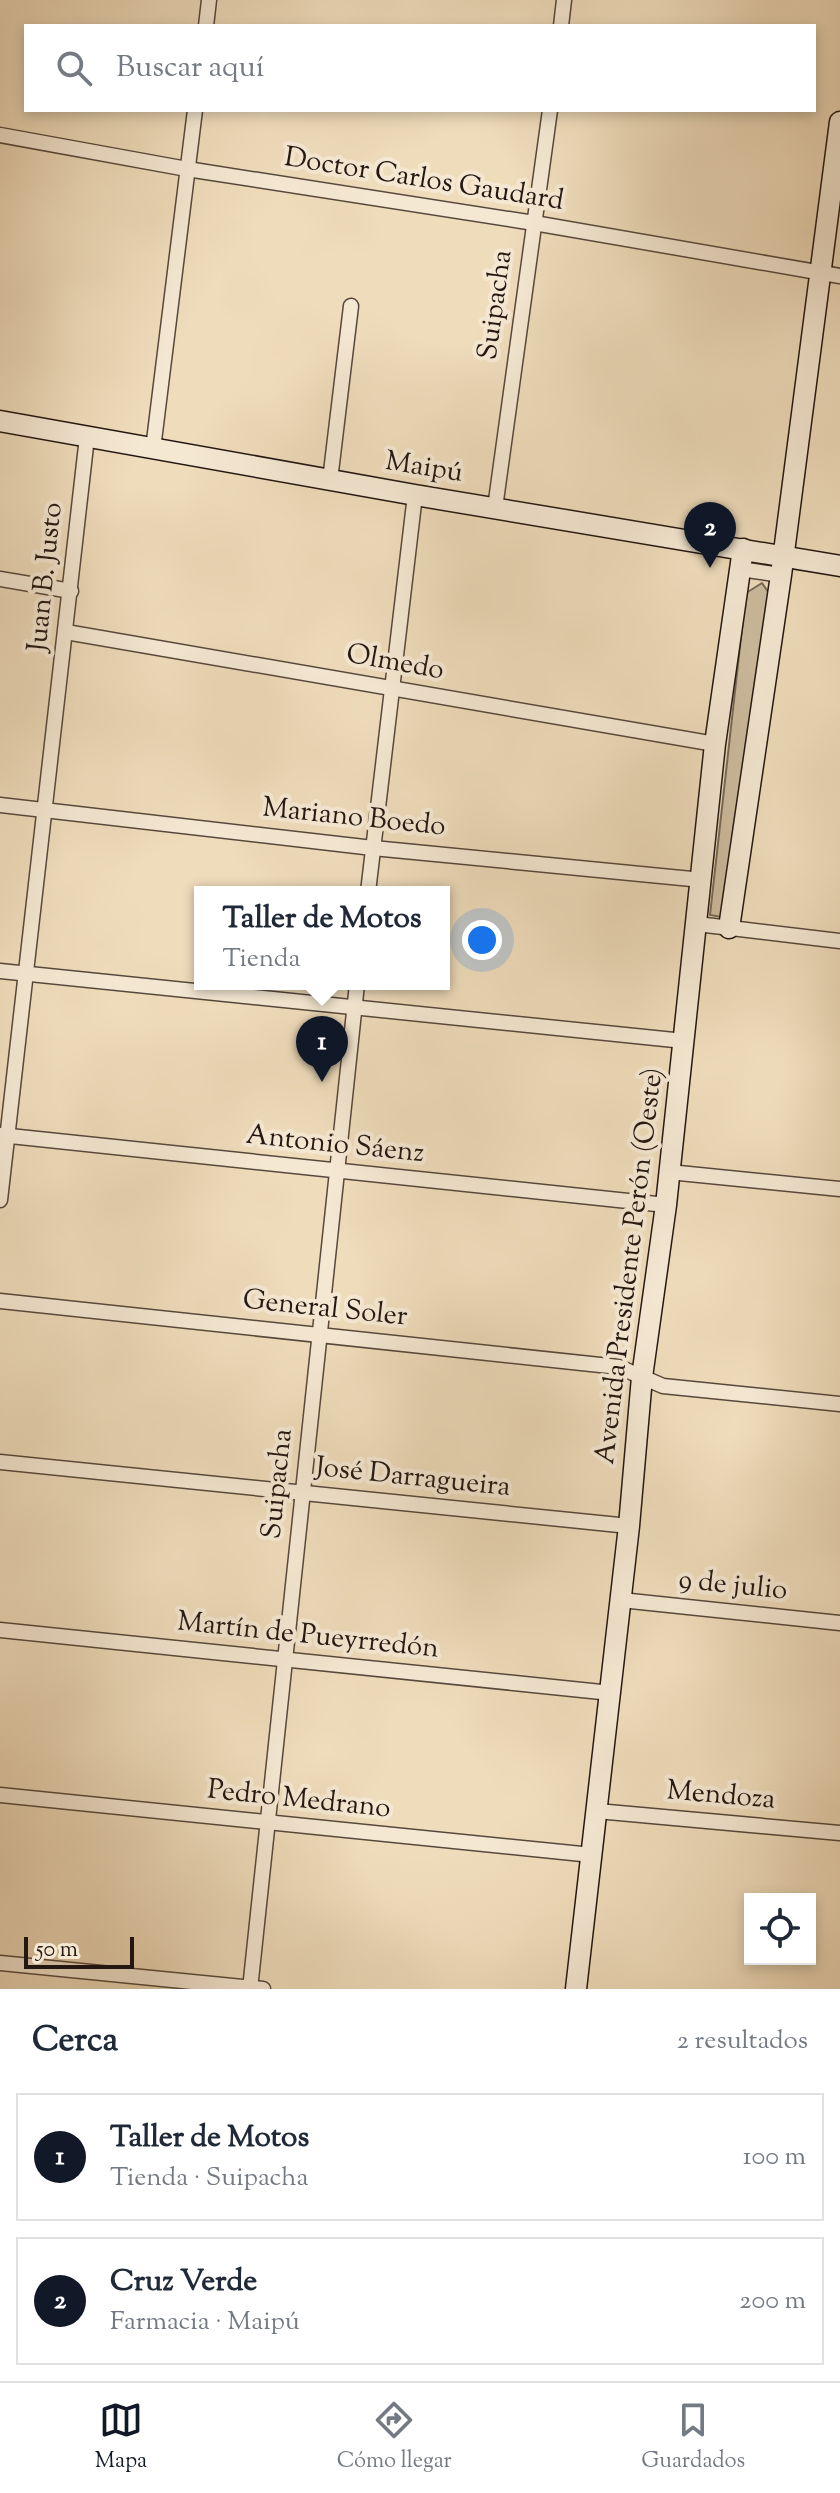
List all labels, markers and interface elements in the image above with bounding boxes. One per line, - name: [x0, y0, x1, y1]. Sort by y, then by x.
- search box: [24, 24, 816, 112]
- icon: search: [52, 46, 96, 90]
- text: Buscar aquí: [116, 47, 264, 90]
- street label: Doctor Carlos Gaudard: [281, 138, 567, 222]
- street label: Suipacha: [469, 247, 524, 363]
- street label: Maipú: [382, 442, 466, 494]
- street label: Juan B. Justo: [18, 500, 74, 656]
- pin: 2: [684, 502, 736, 568]
- street label: Olmedo: [343, 635, 447, 691]
- street label: Mariano Boedo: [260, 788, 448, 848]
- popup: [194, 886, 450, 990]
- text: Taller de Motos: [222, 898, 422, 941]
- your location: [462, 920, 502, 960]
- text: Tienda: [222, 941, 301, 978]
- pin: 1: [296, 1016, 348, 1082]
- street label: Avenida Presidente Perón (Oeste): [586, 1066, 674, 1466]
- street label: Antonio Sáenz: [244, 1116, 426, 1174]
- street label: General Soler: [241, 1280, 410, 1338]
- street label: Suipacha: [252, 1427, 304, 1541]
- street label: José Darragueira: [312, 1448, 512, 1508]
- street label: 9 de julio: [677, 1560, 789, 1612]
- street label: Martín de Pueyrredón: [175, 1602, 441, 1670]
- street label: Pedro Medrano: [205, 1771, 393, 1829]
- street label: Mendoza: [665, 1771, 777, 1821]
- map controls: [744, 1893, 816, 1965]
- button: locate: [744, 1893, 816, 1965]
- scale bar: [24, 1933, 134, 1969]
- text: 50 m: [36, 1935, 78, 1967]
- text: Cerca: [32, 2017, 118, 2066]
- text: 2 resultados: [677, 2023, 808, 2060]
- text: Taller de Motos: [110, 2117, 309, 2160]
- text: 1: [56, 2139, 64, 2176]
- text: 100 m: [743, 2139, 806, 2176]
- text: Tienda · Suipacha: [110, 2160, 308, 2197]
- text: Cruz Verde: [110, 2261, 257, 2304]
- text: 2: [54, 2283, 66, 2320]
- text: 200 m: [739, 2283, 806, 2320]
- text: Farmacia · Maipú: [110, 2304, 300, 2341]
- tab: Mapa: [95, 2398, 147, 2478]
- tab: Cómo llegar: [337, 2398, 452, 2478]
- tab: Guardados: [641, 2398, 745, 2478]

